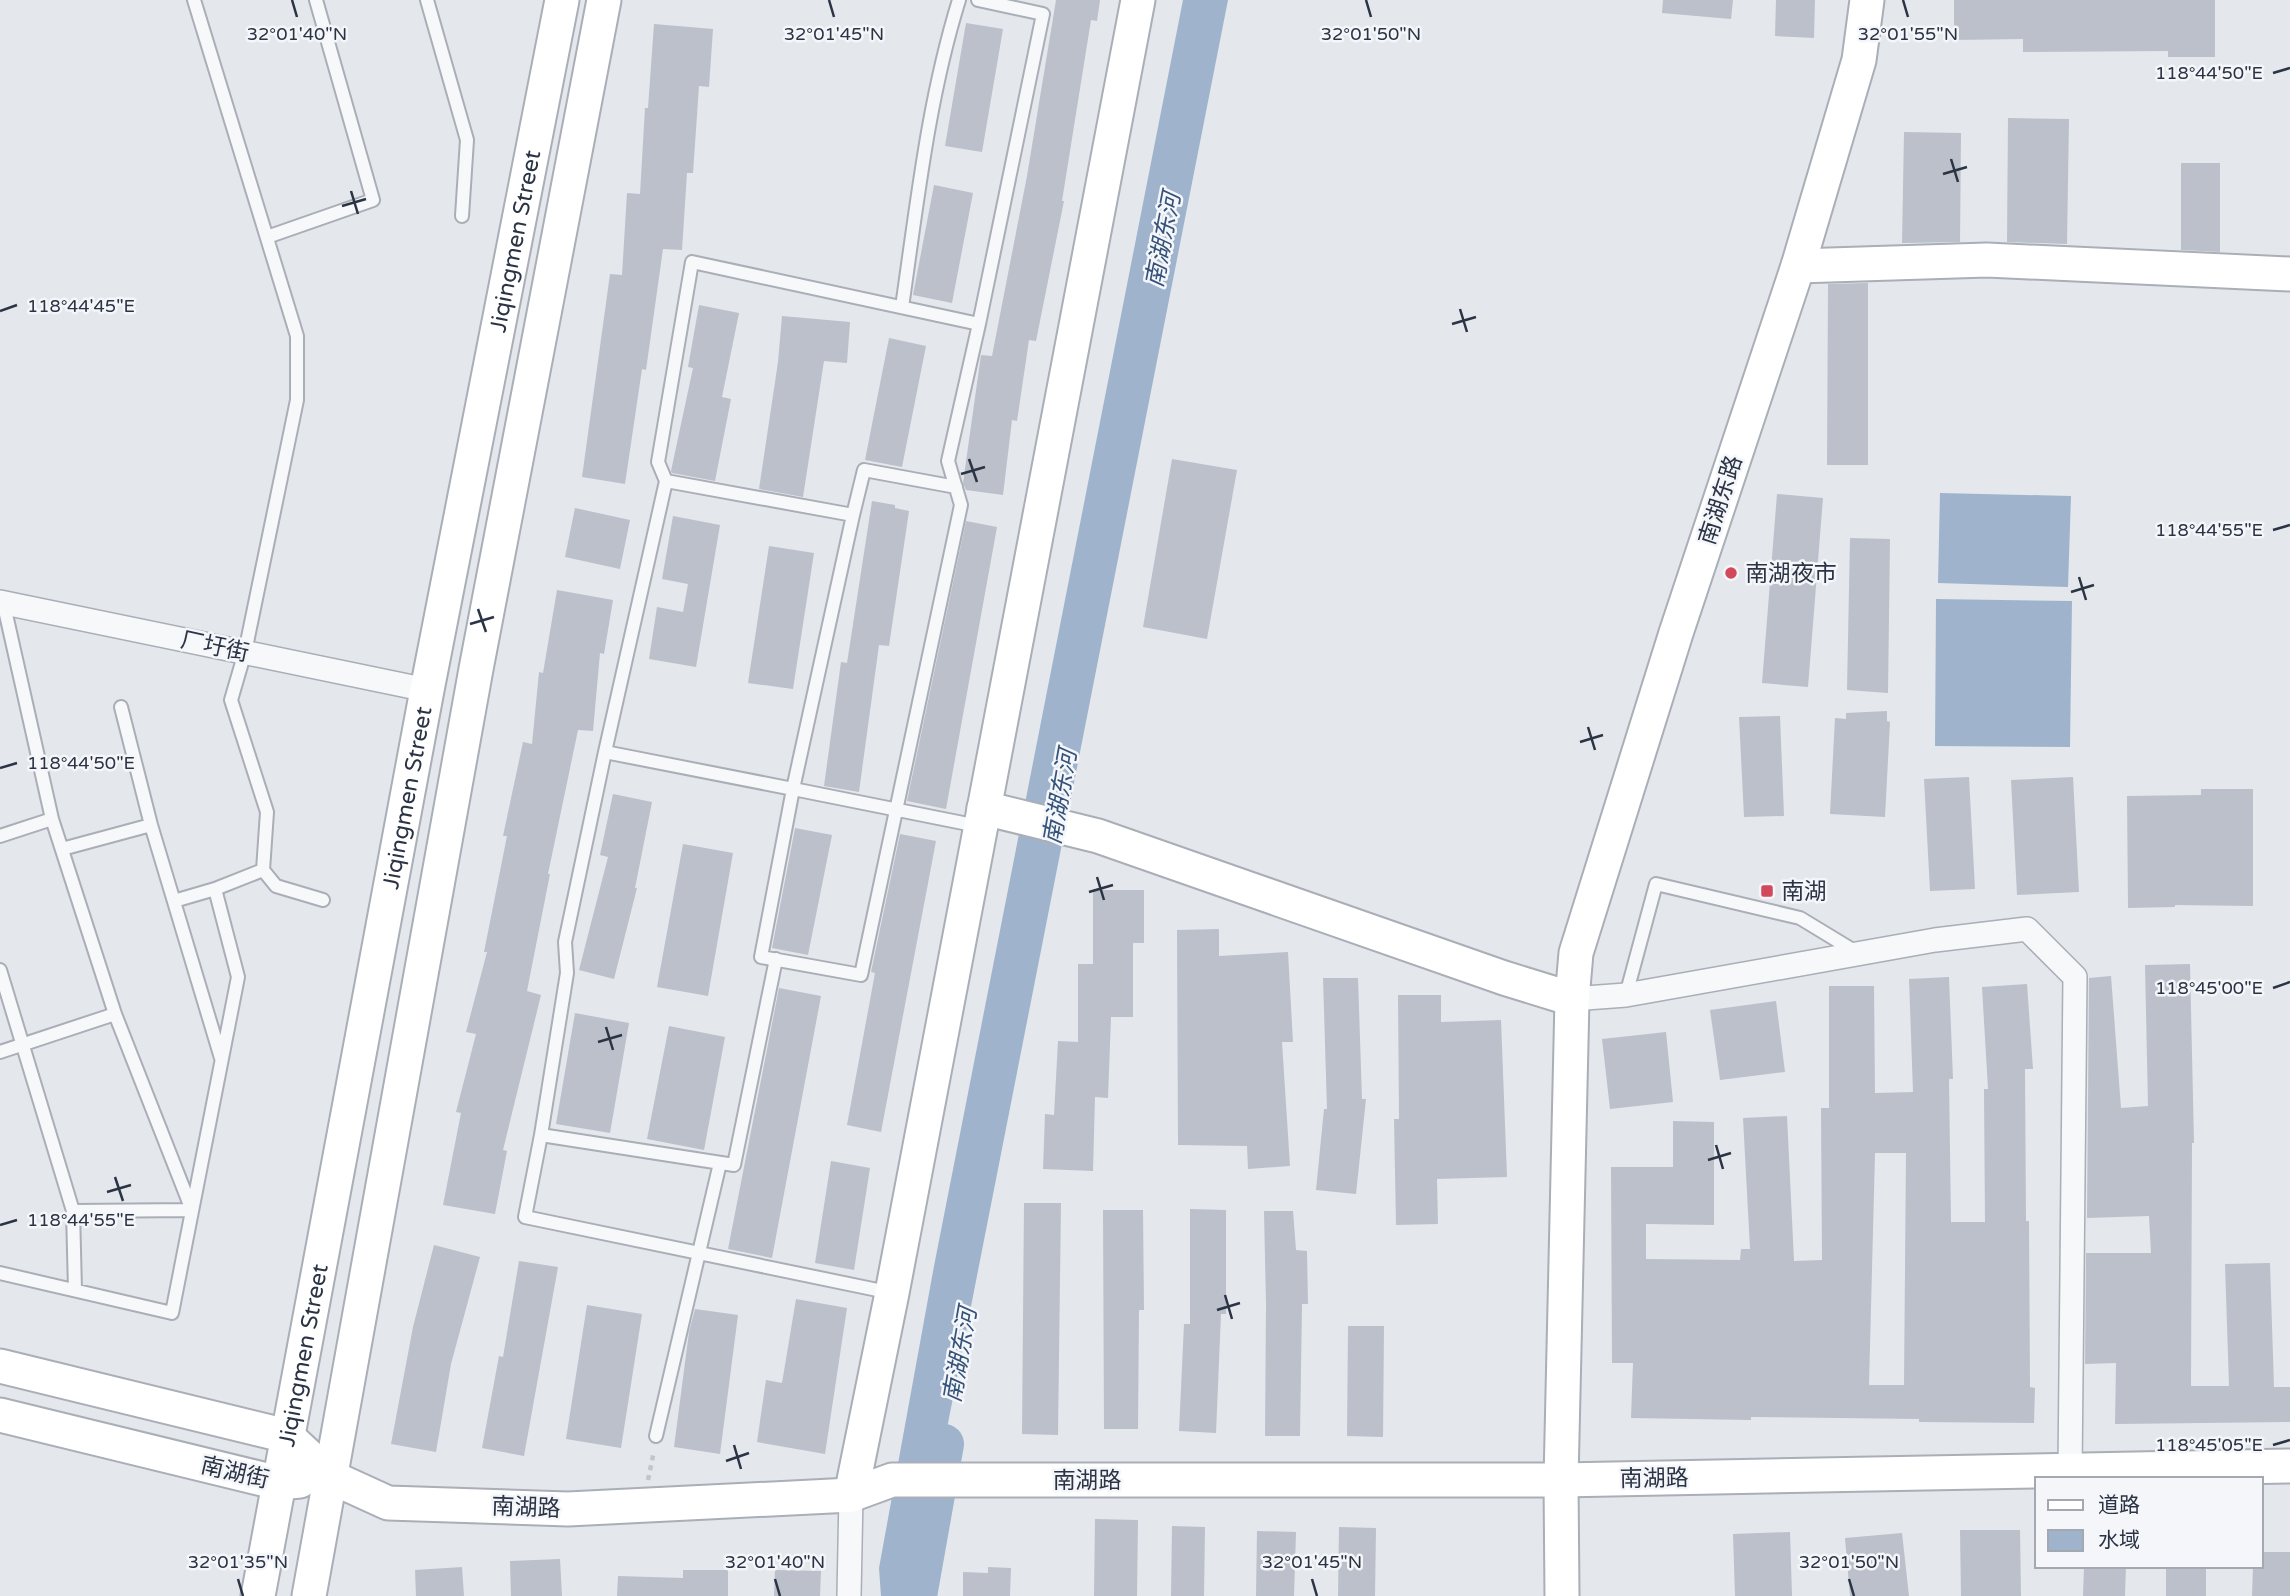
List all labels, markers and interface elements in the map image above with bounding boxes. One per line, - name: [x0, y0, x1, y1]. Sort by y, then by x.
- text: 32°01'40"N: [247, 23, 347, 45]
- text: 32°01'45"N: [784, 23, 884, 45]
- text: 32°01'50"N: [1321, 23, 1421, 45]
- text: 32°01'55"N: [1858, 23, 1958, 45]
- text: 118°44'50"E: [2155, 62, 2263, 84]
- street label: Jiqingmen Street: [484, 148, 547, 335]
- water label: 南湖东河: [1140, 186, 1188, 290]
- text: 118°44'45"E: [27, 295, 135, 317]
- street label: 南湖东路: [1693, 452, 1748, 548]
- text: 118°44'55"E: [2155, 519, 2263, 541]
- place label: 南湖夜市: [1745, 560, 1837, 588]
- marker: 南湖夜市: [1723, 565, 1739, 581]
- street label: 厂圩街: [178, 626, 251, 668]
- street label: Jiqingmen Street: [377, 704, 439, 892]
- water label: 南湖东河: [1038, 743, 1084, 847]
- text: 118°44'50"E: [27, 752, 135, 774]
- place label: 南湖: [1781, 878, 1827, 906]
- marker: 南湖: [1759, 883, 1775, 899]
- text: 118°45'00"E: [2155, 977, 2263, 999]
- text: 118°44'55"E: [27, 1209, 135, 1231]
- street label: Jiqingmen Street: [273, 1262, 335, 1449]
- water label: 南湖东河: [938, 1301, 984, 1405]
- text: 118°45'05"E: [2155, 1434, 2263, 1456]
- street label: 南湖街: [198, 1452, 272, 1494]
- street label: 南湖路: [1619, 1464, 1689, 1494]
- street label: 南湖路: [1053, 1467, 1122, 1495]
- legend: [2035, 1477, 2262, 1568]
- street label: 南湖路: [491, 1493, 561, 1523]
- text: 道路: [2098, 1493, 2140, 1518]
- text: 水域: [2098, 1528, 2140, 1553]
- text: 32°01'35"N: [188, 1551, 288, 1573]
- text: 32°01'40"N: [725, 1551, 825, 1573]
- text: 32°01'45"N: [1262, 1551, 1362, 1573]
- text: 32°01'50"N: [1799, 1551, 1899, 1573]

